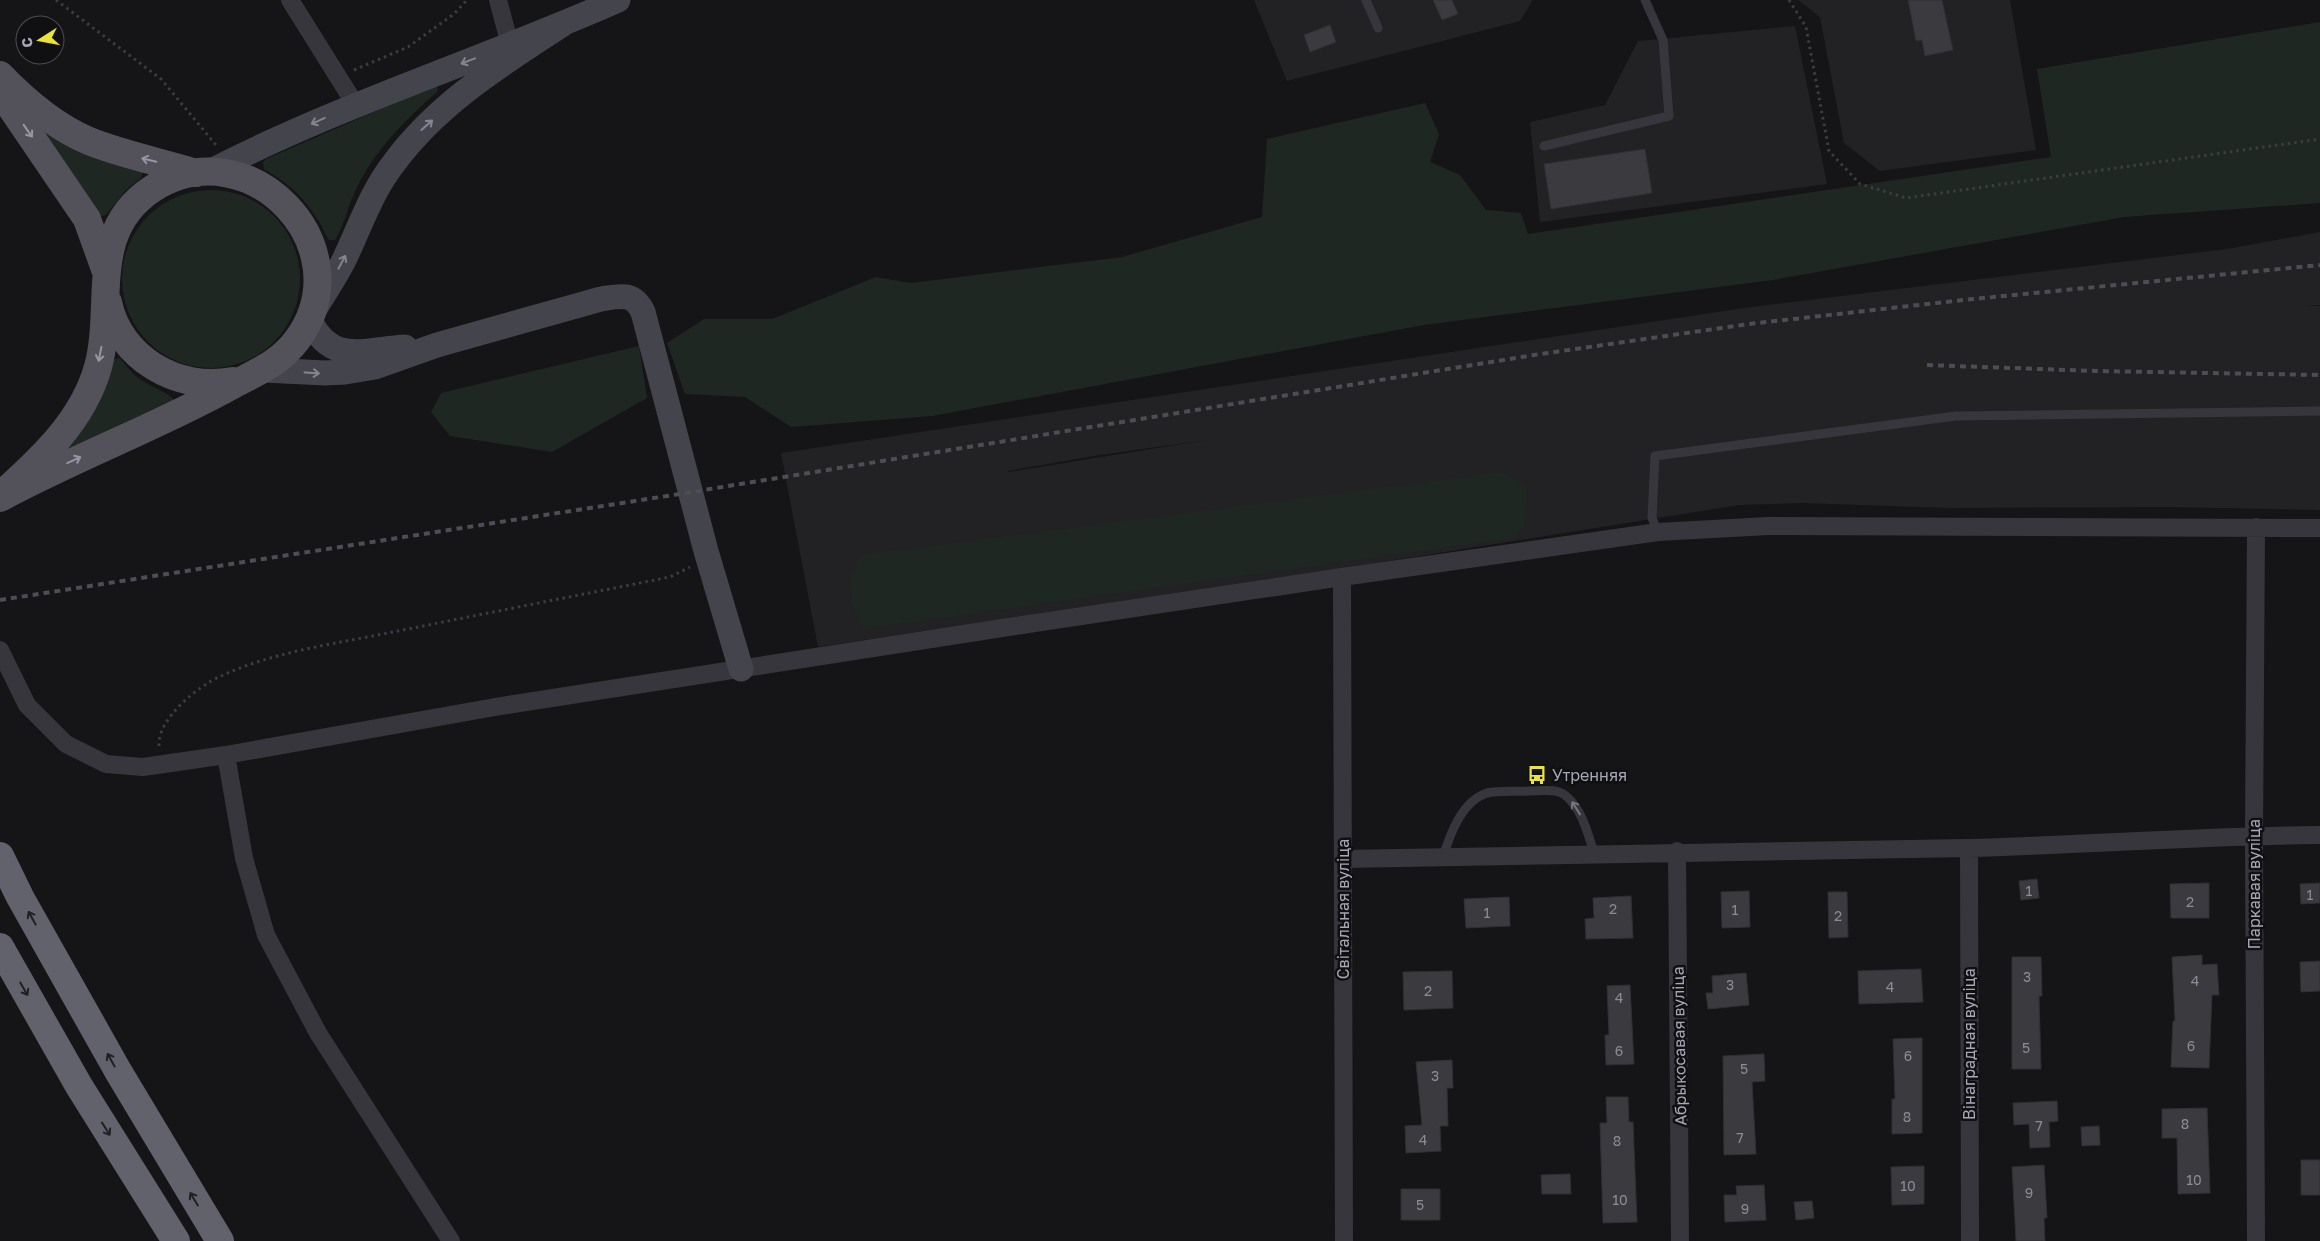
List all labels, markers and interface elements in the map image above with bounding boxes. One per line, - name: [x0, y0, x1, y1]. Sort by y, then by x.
- north arrow: [15, 15, 65, 65]
- text: С: [17, 36, 36, 49]
- one-way arrow: [461, 57, 476, 66]
- one-way arrow: [310, 116, 325, 126]
- one-way arrow: [421, 119, 434, 131]
- one-way arrow: [22, 124, 33, 138]
- one-way arrow: [142, 154, 158, 164]
- one-way arrow: [337, 254, 347, 269]
- one-way arrow: [95, 345, 104, 361]
- one-way arrow: [304, 368, 320, 377]
- one-way arrow: [66, 454, 81, 464]
- bus stop icon: Утренняя: [1526, 764, 1548, 786]
- place label: Утренняя: [1552, 765, 1627, 785]
- one-way arrow: [1571, 802, 1581, 816]
- street label: Паркавая вуліца: [2244, 819, 2264, 949]
- street label: Світальная вуліца: [1333, 839, 1353, 979]
- house number: 1: [2026, 882, 2033, 899]
- house number: 1: [2307, 886, 2314, 903]
- house number: 2: [2186, 893, 2194, 910]
- house number: 2: [1609, 900, 1617, 917]
- house number: 1: [1732, 901, 1739, 918]
- house number: 1: [1484, 904, 1491, 921]
- house number: 2: [1834, 907, 1842, 924]
- one-way arrow: [27, 911, 36, 926]
- street label: Абрыкосавая вуліца: [1668, 966, 1690, 1126]
- street label: Вінаградная вуліца: [1959, 968, 1979, 1120]
- house number: 3: [2023, 968, 2031, 985]
- house number: 4: [2191, 972, 2199, 989]
- house number: 3: [1726, 976, 1734, 993]
- house number: 4: [1886, 978, 1894, 995]
- one-way arrow: [20, 981, 29, 996]
- house number: 2: [1424, 982, 1432, 999]
- house number: 4: [1615, 989, 1623, 1006]
- house number: 6: [2187, 1037, 2195, 1054]
- house number: 5: [2022, 1039, 2030, 1056]
- house number: 6: [1615, 1042, 1623, 1059]
- house number: 6: [1904, 1047, 1912, 1064]
- one-way arrow: [106, 1053, 116, 1067]
- house number: 5: [1740, 1060, 1748, 1077]
- house number: 3: [1431, 1067, 1439, 1084]
- house number: 8: [1903, 1108, 1911, 1125]
- house number: 8: [2181, 1115, 2189, 1132]
- house number: 7: [2035, 1117, 2043, 1134]
- one-way arrow: [102, 1122, 112, 1136]
- house number: 7: [1736, 1129, 1744, 1146]
- house number: 4: [1419, 1131, 1427, 1148]
- house number: 8: [1613, 1132, 1621, 1149]
- house number: 10: [2186, 1171, 2202, 1188]
- house number: 10: [1900, 1177, 1916, 1194]
- house number: 9: [2025, 1184, 2033, 1201]
- house number: 10: [1612, 1191, 1628, 1208]
- one-way arrow: [189, 1193, 199, 1207]
- house number: 5: [1416, 1196, 1424, 1213]
- house number: 9: [1741, 1200, 1749, 1217]

